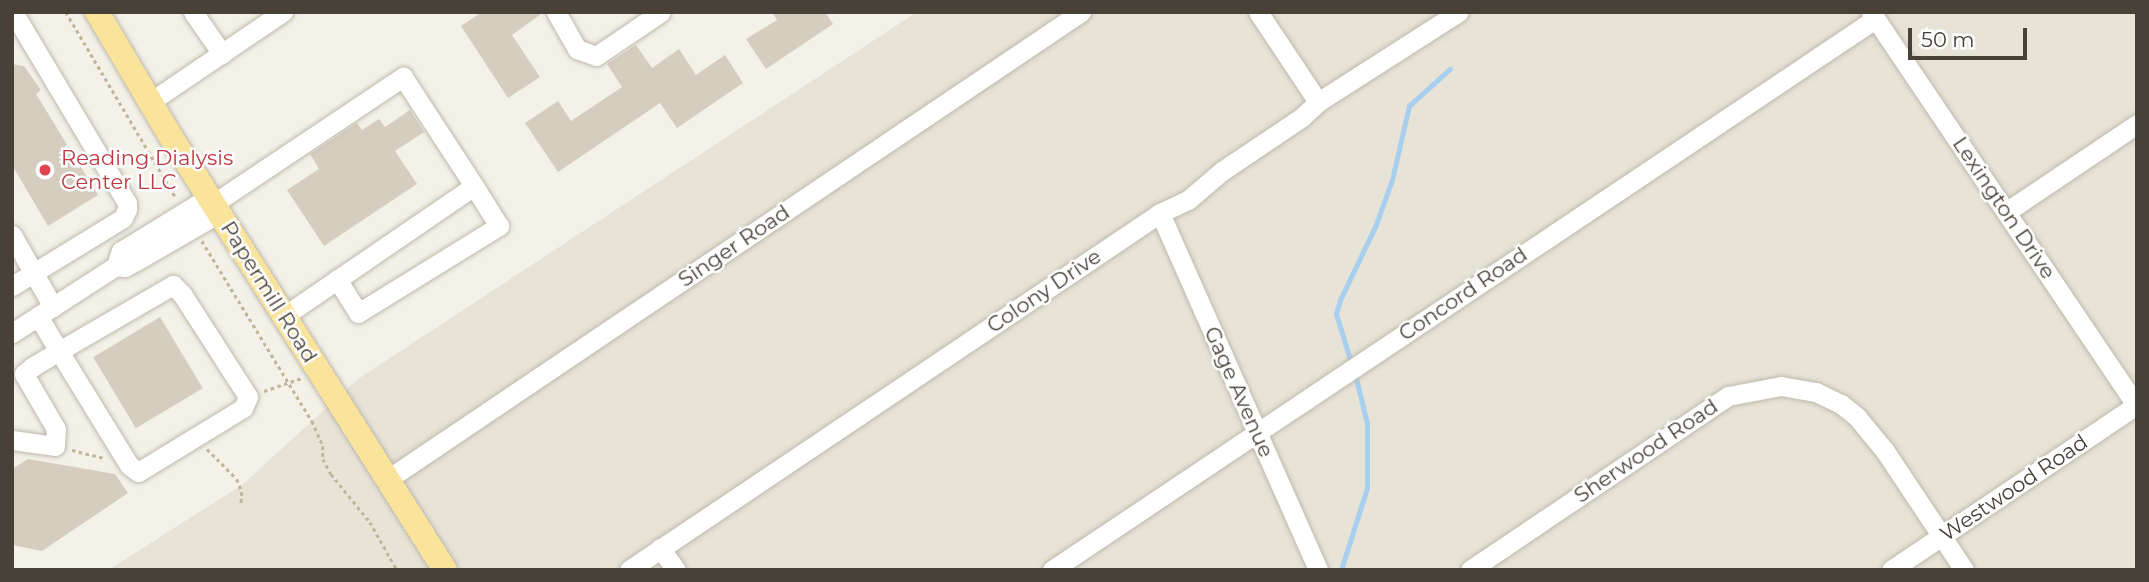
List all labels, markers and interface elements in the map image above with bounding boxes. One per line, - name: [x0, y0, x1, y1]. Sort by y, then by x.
- scale bar: [1911, 14, 2030, 58]
- text: 50 m: [1921, 27, 1975, 52]
- street label: Lexington Drive: [1947, 132, 2061, 284]
- place label: Reading Dialysis Center LLC: [61, 145, 233, 195]
- marker: Reading Dialysis Center LLC: [35, 160, 55, 180]
- street label: Singer Road: [674, 200, 794, 292]
- street label: Papermill Road: [215, 217, 323, 367]
- street label: Concord Road: [1394, 242, 1532, 346]
- street label: Colony Drive: [982, 244, 1106, 338]
- street label: Gage Avenue: [1199, 323, 1279, 461]
- street label: Sherwood Road: [1569, 394, 1723, 508]
- street label: Westwood Road: [1935, 429, 2093, 547]

